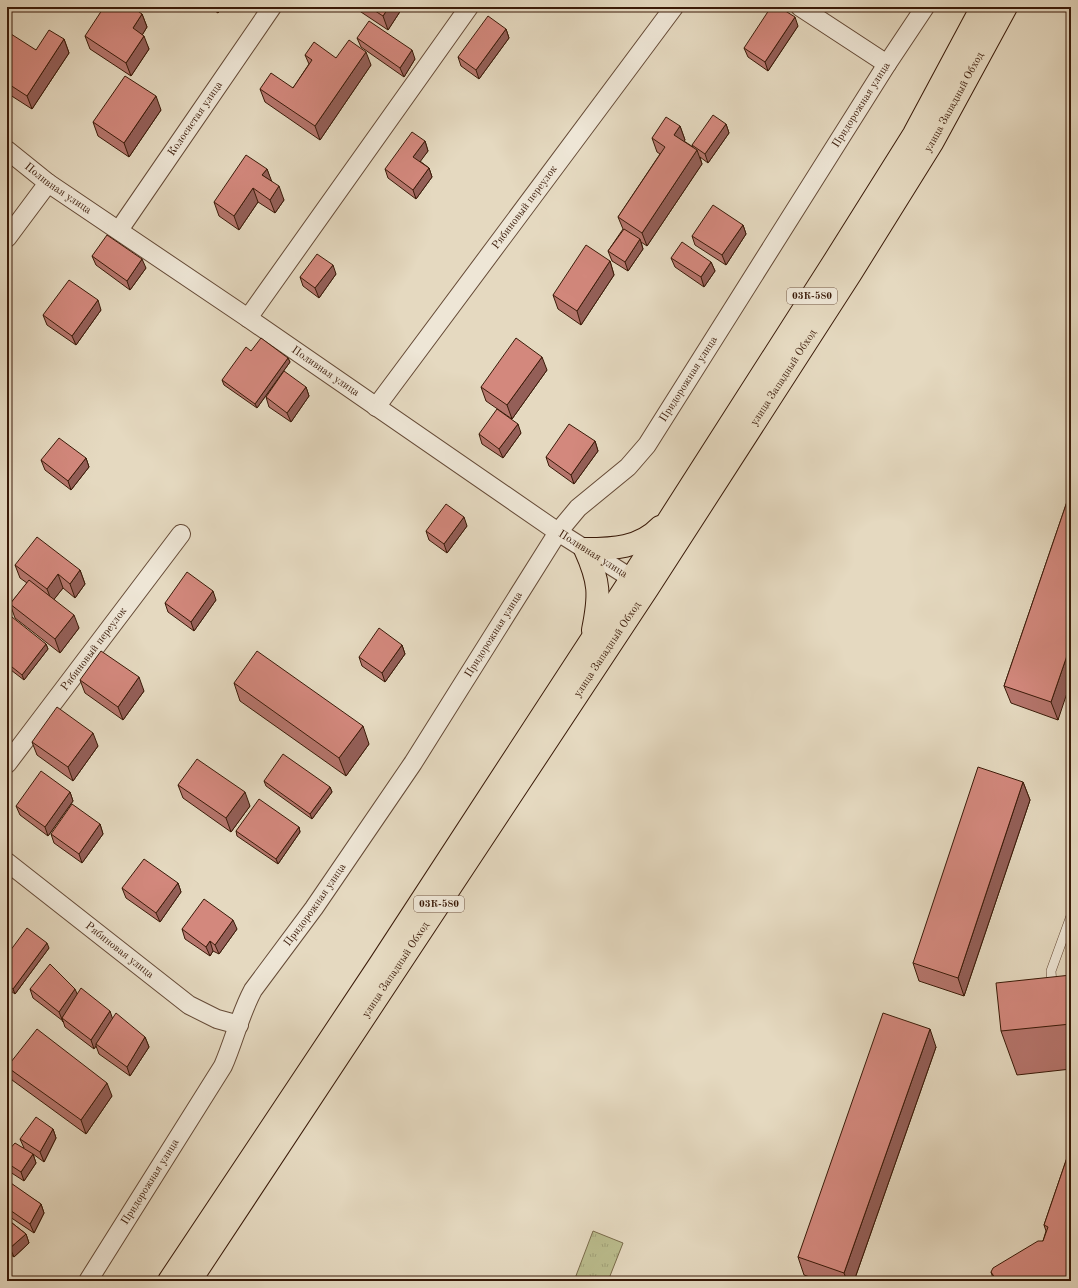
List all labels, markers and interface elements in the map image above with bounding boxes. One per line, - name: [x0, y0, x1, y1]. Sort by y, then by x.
- street label: улица Западный Обход: [922, 50, 986, 154]
- street label: Придорожная улица: [830, 60, 892, 150]
- street label: Колосистая улица: [166, 79, 225, 158]
- street label: Поливная улица: [23, 161, 94, 216]
- street label: Рябиновый переулок: [490, 163, 560, 251]
- road number: 03К-580: [787, 288, 837, 304]
- street label: улица Западный Обход: [749, 327, 819, 428]
- street label: Придорожная улица: [658, 334, 720, 424]
- street label: Поливная улица: [290, 344, 362, 399]
- street label: Поливная улица: [557, 528, 630, 580]
- street label: Придорожная улица: [463, 589, 525, 679]
- street label: улица Западный Обход: [572, 599, 643, 699]
- street label: Рябиновый переулок: [59, 605, 129, 693]
- street label: Придорожная улица: [282, 861, 348, 948]
- road number: 03К-580: [414, 896, 464, 912]
- street label: Рябиновая улица: [83, 920, 156, 981]
- street label: улица Западный Обход: [360, 920, 431, 1020]
- street label: Придорожная улица: [119, 1137, 181, 1227]

